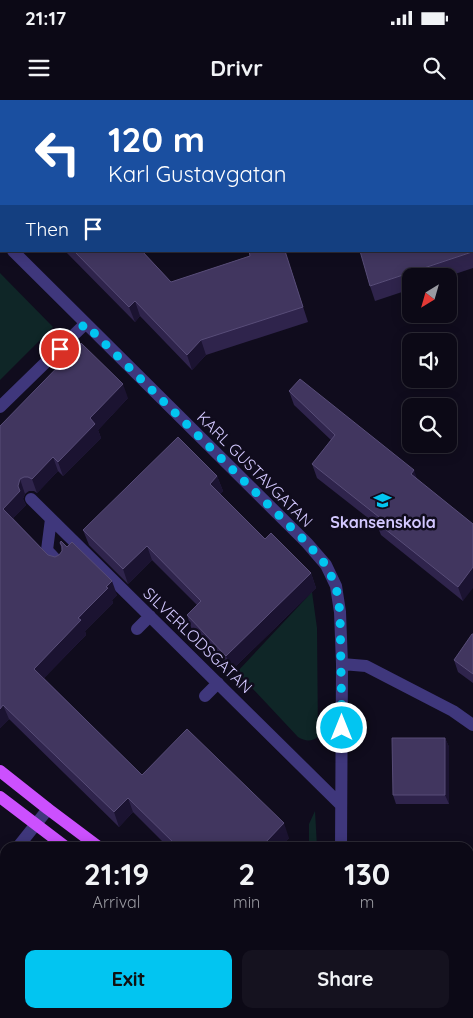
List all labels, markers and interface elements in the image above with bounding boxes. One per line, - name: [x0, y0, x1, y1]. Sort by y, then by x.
- text: 21:17: [25, 6, 66, 30]
- icon: menu: [25, 54, 53, 82]
- text: Drivr: [210, 54, 263, 82]
- icon: search: [420, 54, 448, 82]
- text: 120 m: [108, 117, 205, 161]
- icon: left: [25, 120, 90, 185]
- text: Karl Gustavgatan: [108, 160, 286, 188]
- icon: arrive: [79, 215, 107, 243]
- text: Then: [25, 217, 69, 241]
- north arrow: [402, 268, 458, 322]
- map controls: [402, 268, 457, 453]
- pin: [39, 328, 81, 370]
- button: sound: [402, 333, 457, 388]
- icon: arrive: [46, 335, 74, 363]
- button: search: [402, 398, 457, 453]
- street label: KARL GUSTAVGATAN: [193, 407, 317, 531]
- school or university icon: Skansenskola: [373, 491, 393, 511]
- place label: Skansenskola: [330, 512, 436, 532]
- street label: SILVERLODSGATAN: [139, 583, 257, 697]
- position arrow: [315, 701, 367, 753]
- text: 21:19: [84, 855, 149, 893]
- text: 2: [238, 855, 255, 893]
- text: 130: [344, 855, 390, 893]
- text: Arrival: [93, 892, 140, 912]
- text: min: [233, 892, 260, 912]
- text: m: [360, 892, 374, 912]
- button: Exit: [25, 950, 232, 1008]
- button: Share: [242, 950, 449, 1008]

